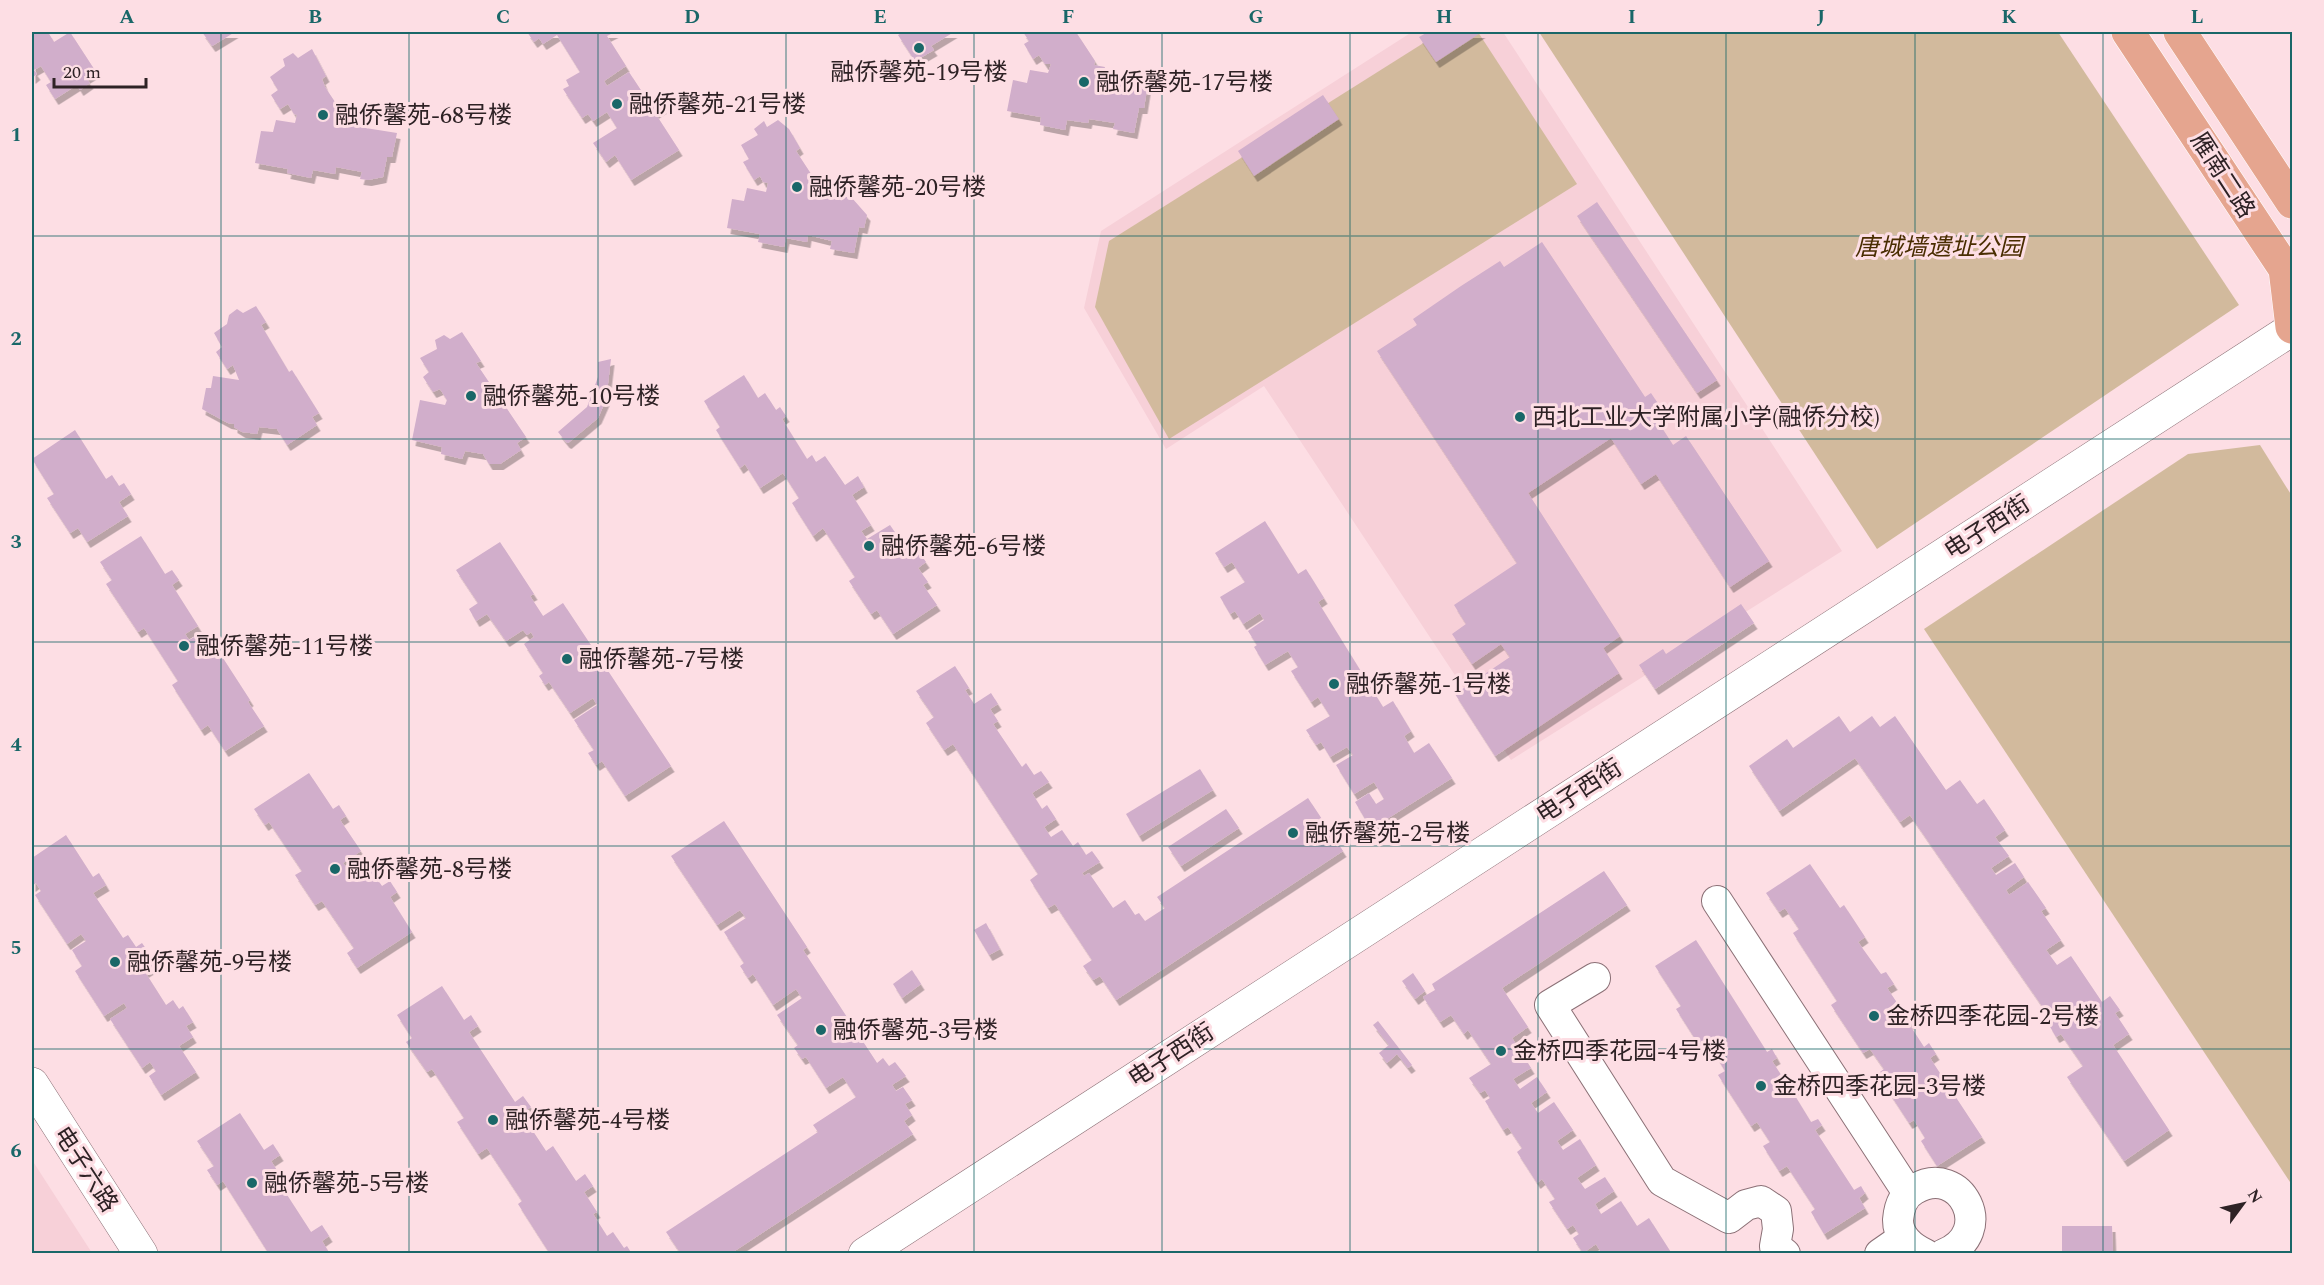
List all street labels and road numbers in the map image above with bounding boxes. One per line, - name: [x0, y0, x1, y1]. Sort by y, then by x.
- street label: 雁南二路: [2181, 125, 2263, 226]
- street label: 电子西街: [1937, 487, 2038, 569]
- street label: 电子西街: [1529, 751, 1630, 833]
- street label: 电子西街: [1121, 1015, 1222, 1097]
- street label: 电子六路: [44, 1119, 126, 1220]

